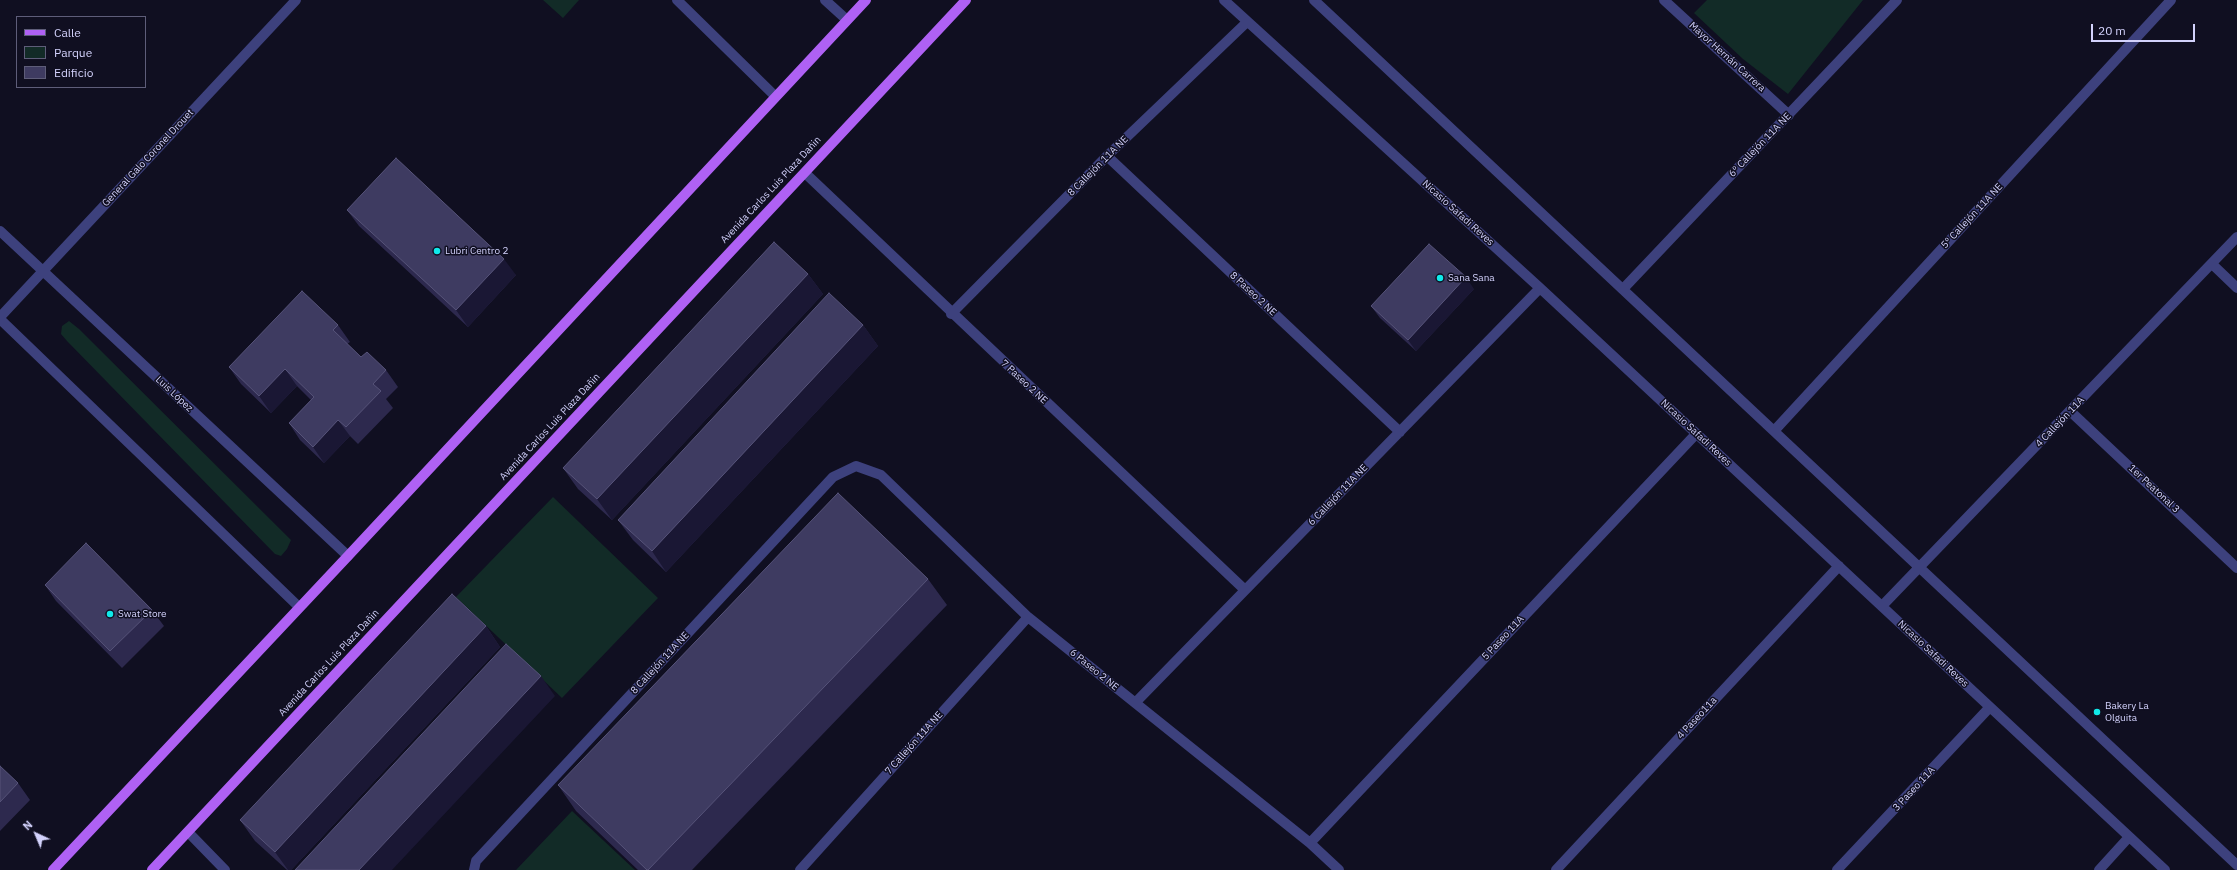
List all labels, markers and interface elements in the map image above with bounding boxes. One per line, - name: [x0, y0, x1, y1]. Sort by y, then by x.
- legend: [16, 16, 146, 88]
- scale bar: [2093, 16, 2197, 42]
- street label: Mayor Hernán Carrera: [1686, 20, 1768, 94]
- text: 20 m: [2098, 23, 2126, 38]
- text: Calle: [54, 25, 81, 40]
- text: Parque: [54, 45, 92, 60]
- text: Edificio: [54, 65, 93, 80]
- street label: General Galo Coronel Drouet: [100, 107, 196, 209]
- street label: 6º Callejón 11A NE: [1726, 110, 1794, 180]
- street label: 8 Callejón 11A NE: [1065, 133, 1131, 199]
- street label: Avenida Carlos Luis Plaza Dañin: [718, 134, 824, 246]
- street label: Nicasio Safadi Reves: [1420, 178, 1496, 248]
- street label: 5º Callejón 11A NE: [1939, 181, 2005, 251]
- place label: Lubri Centro 2: [445, 245, 508, 257]
- marker: Lubri Centro 2: [432, 246, 442, 256]
- street label: 8 Paseo 2 NE: [1227, 269, 1279, 319]
- place label: Sana Sana: [1448, 272, 1495, 284]
- marker: Sana Sana: [1435, 273, 1445, 283]
- street label: 7 Paseo 2 NE: [998, 357, 1050, 407]
- street label: Avenida Carlos Luis Plaza Dañin: [497, 371, 603, 483]
- street label: Luis López: [153, 374, 195, 414]
- street label: 4 Callejón 11A: [2033, 394, 2087, 450]
- street label: Nicasio Safadi Reves: [1658, 397, 1734, 469]
- street label: 6 Callejón 11A NE: [1306, 462, 1370, 528]
- street label: 1er Peatonal 3: [2126, 462, 2182, 516]
- street label: Avenida Carlos Luis Plaza Dañin: [276, 607, 382, 719]
- place label: Swat Store: [118, 608, 167, 620]
- marker: Swat Store: [105, 609, 115, 619]
- street label: 5 Paseo 11A: [1479, 613, 1527, 663]
- street label: Nicasio Safadi Reves: [1895, 618, 1971, 690]
- street label: 8 Callejón 11A NE: [628, 629, 692, 697]
- street label: 6 Paseo 2 NE: [1067, 647, 1121, 693]
- street label: 4 Paseo11a: [1675, 695, 1719, 741]
- place label: Bakery La Olguita: [2105, 700, 2149, 724]
- marker: Bakery La Olguita: [2092, 707, 2102, 717]
- street label: 7 Callejón 11A NE: [883, 709, 945, 777]
- street label: 3 Paseo 11A: [1890, 764, 1938, 814]
- north arrow: [16, 814, 56, 854]
- text: N: [20, 818, 35, 833]

